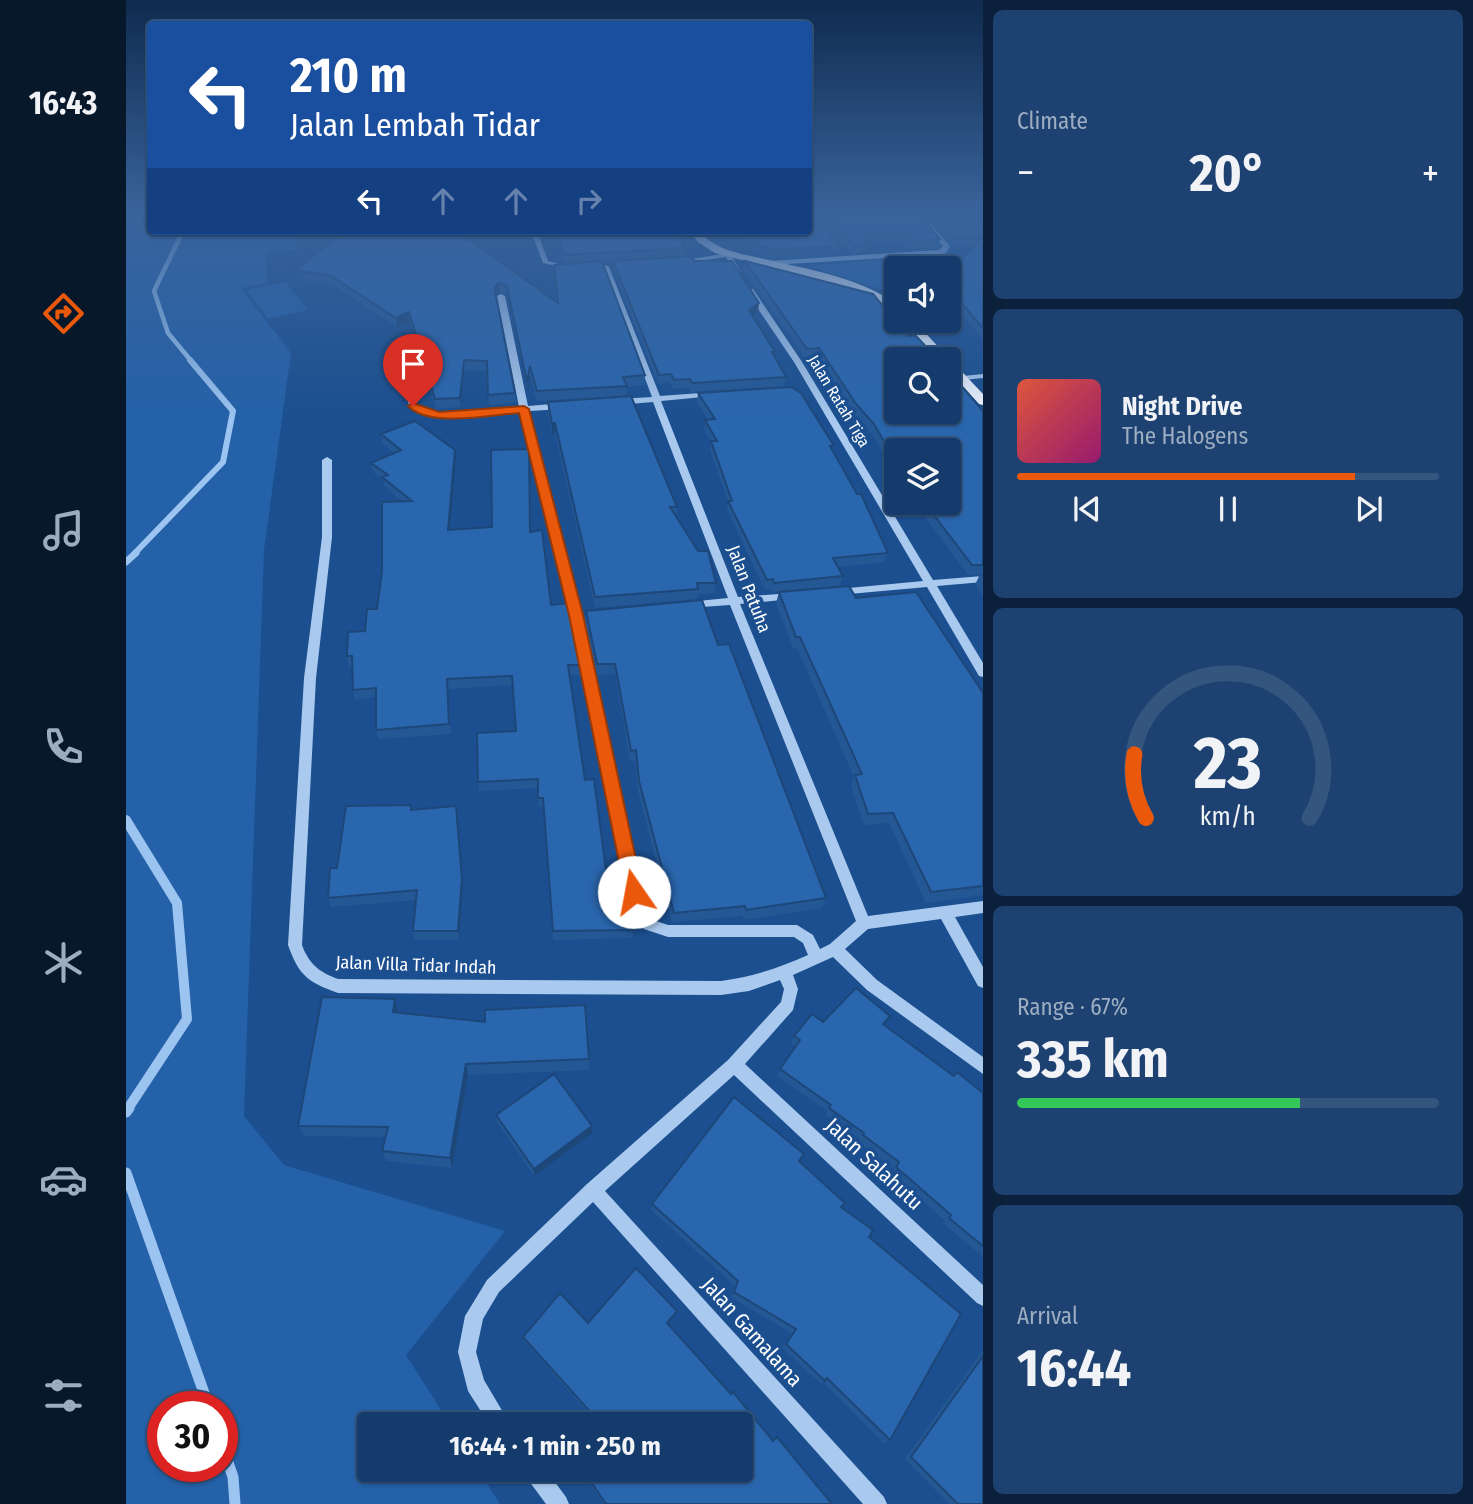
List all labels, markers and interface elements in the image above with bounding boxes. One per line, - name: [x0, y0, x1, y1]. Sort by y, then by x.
- text: 210 m: [290, 46, 407, 105]
- icon: left: [175, 49, 266, 140]
- text: 16:43: [29, 84, 97, 122]
- text: Jalan Lembah Tidar: [290, 106, 540, 144]
- text: Climate: [1017, 107, 1088, 135]
- text: 20°: [1190, 142, 1266, 205]
- text: −: [1017, 150, 1034, 196]
- text: +: [1422, 150, 1439, 196]
- icon: left: [351, 182, 389, 220]
- icon: ahead: [424, 182, 462, 220]
- icon: ahead: [497, 182, 535, 220]
- icon: right: [570, 182, 608, 220]
- map controls: [884, 256, 961, 515]
- button: sound: [884, 256, 961, 333]
- icon: directions: [39, 289, 88, 338]
- pin: [383, 334, 443, 406]
- icon: arrive: [394, 345, 432, 383]
- button: search: [884, 347, 961, 424]
- street label: Jalan Ratah Tiga: [804, 351, 874, 451]
- text: Night Drive: [1122, 391, 1242, 422]
- text: The Halogens: [1122, 422, 1248, 450]
- button: layers: [884, 438, 961, 515]
- icon: previous: [1068, 490, 1106, 528]
- icon: pause: [1209, 490, 1247, 528]
- icon: next: [1350, 490, 1388, 528]
- icon: music: [39, 506, 88, 555]
- street label: Jalan Patuha: [722, 542, 776, 636]
- text: 23: [1193, 720, 1262, 807]
- icon: phone: [39, 722, 88, 771]
- text: km/h: [1200, 802, 1256, 832]
- position arrow: [597, 855, 671, 929]
- icon: climate: [39, 938, 88, 987]
- street label: Jalan Villa Tidar Indah: [335, 951, 497, 979]
- text: Range · 67%: [1017, 993, 1128, 1021]
- text: 335 km: [1017, 1028, 1169, 1091]
- street label: Jalan Salahutu: [820, 1112, 928, 1216]
- icon: car: [39, 1155, 88, 1204]
- street label: Jalan Gamalama: [696, 1272, 808, 1392]
- text: Arrival: [1017, 1302, 1078, 1330]
- text: 16:44: [1017, 1337, 1131, 1400]
- icon: filters: [39, 1371, 88, 1420]
- speed limit sign: 30: [147, 1391, 238, 1482]
- text: 16:44 · 1 min · 250 m: [449, 1431, 661, 1462]

